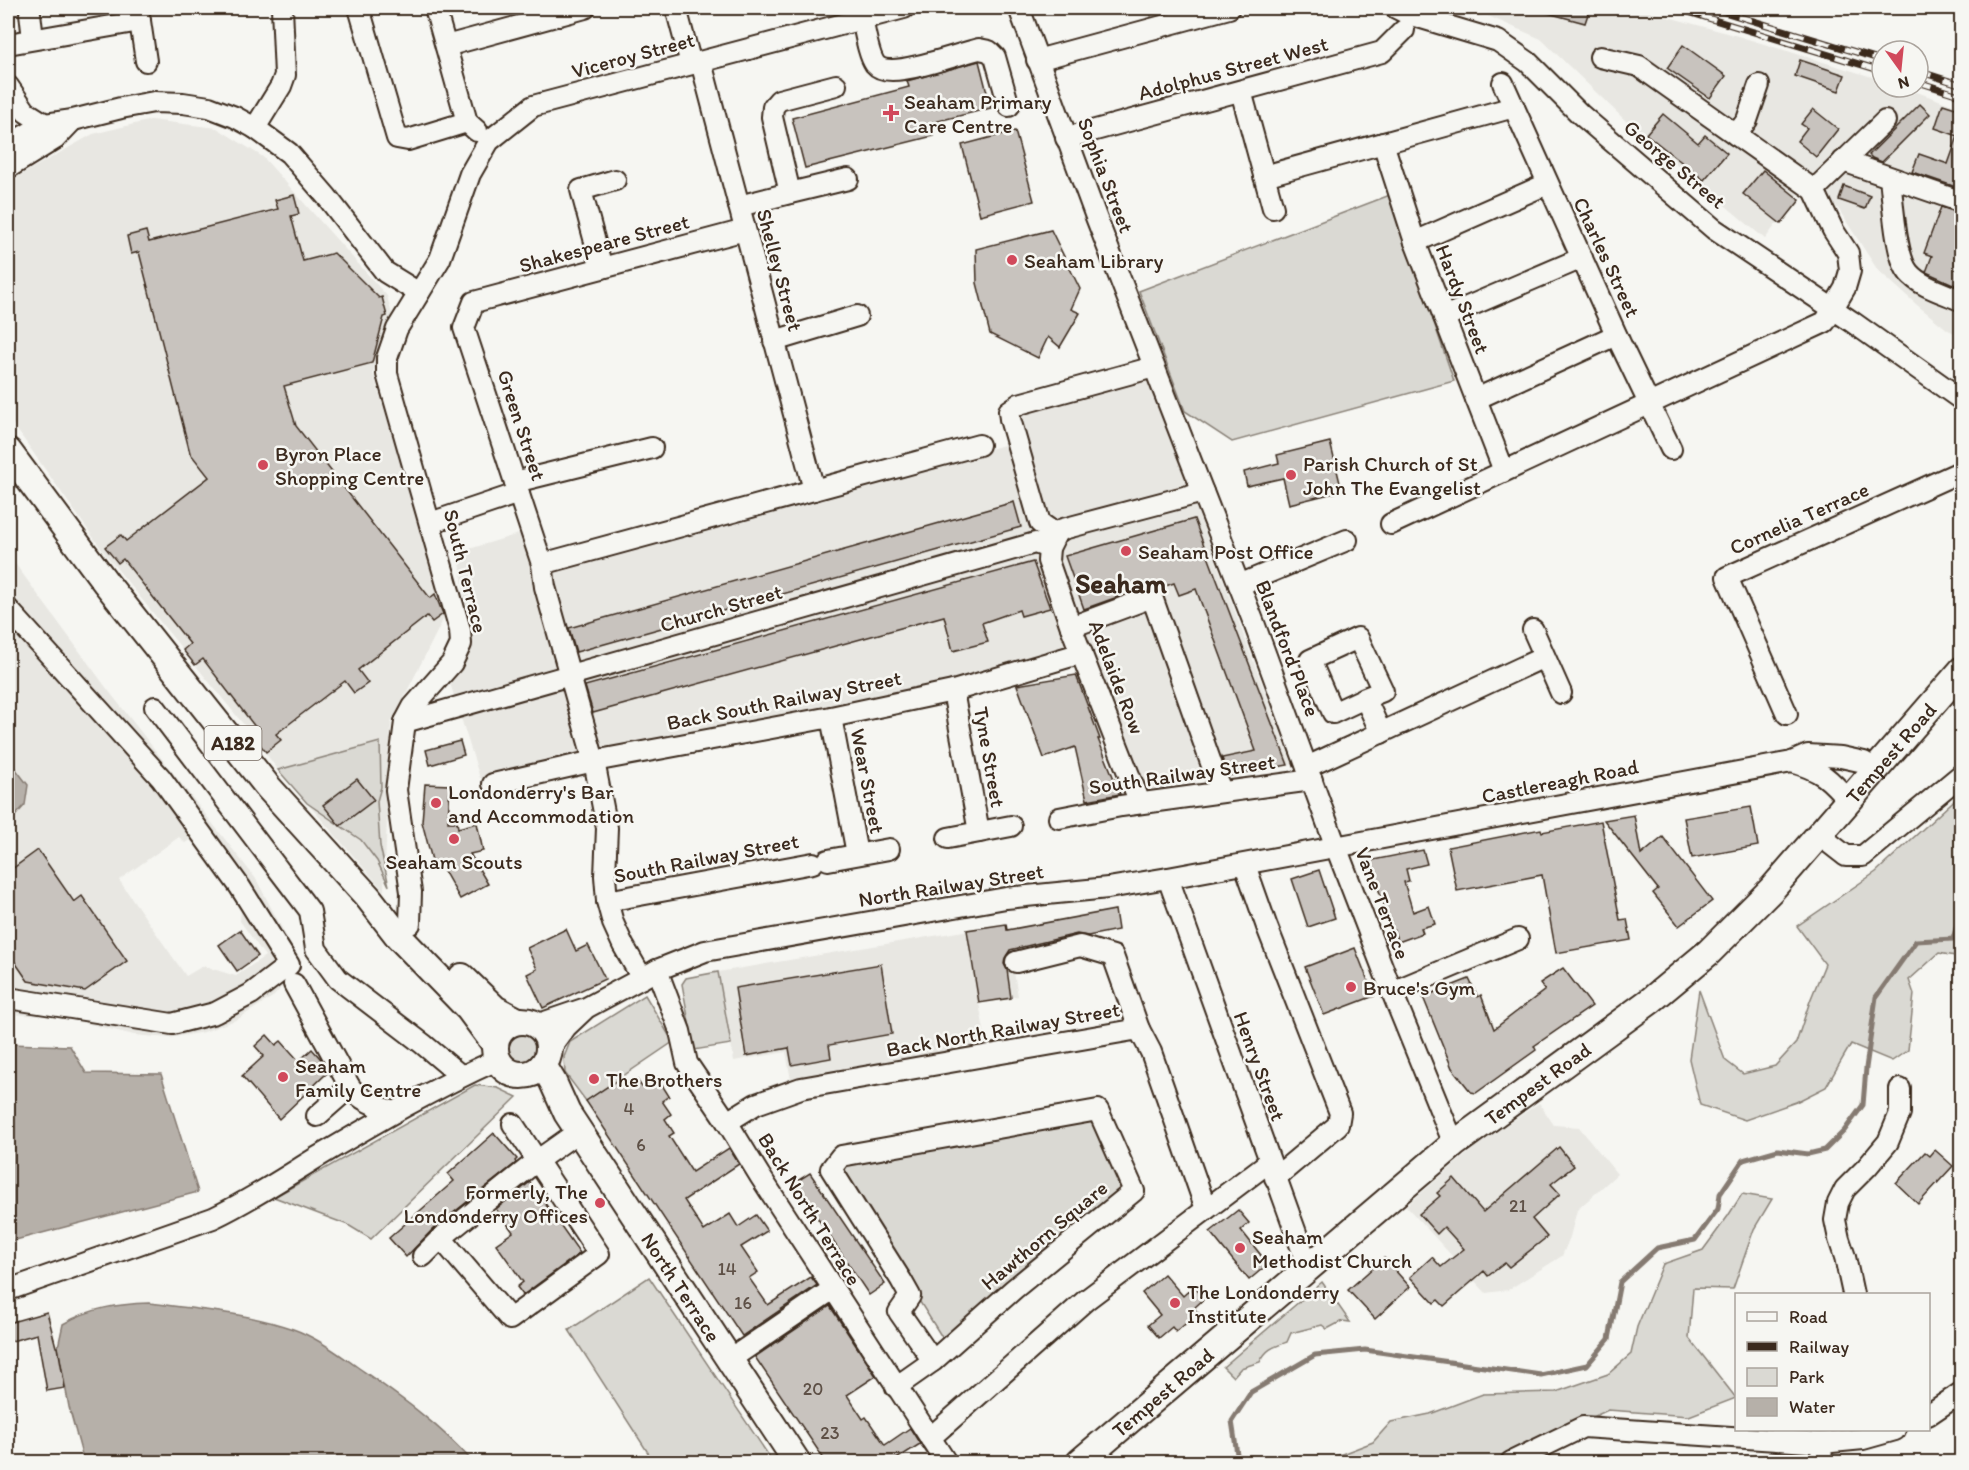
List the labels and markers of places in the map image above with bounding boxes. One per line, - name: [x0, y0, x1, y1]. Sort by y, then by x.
- place label: Seaham Primary Care Centre: [904, 89, 1052, 138]
- marker: Seaham Primary Care Centre: [882, 104, 900, 122]
- place label: Seaham Library: [1024, 248, 1164, 273]
- marker: Seaham Library: [1005, 253, 1019, 267]
- place label: Byron Place Shopping Centre: [275, 441, 424, 490]
- place label: Parish Church of St John The Evangelist: [1303, 451, 1481, 500]
- marker: Byron Place Shopping Centre: [256, 458, 270, 472]
- marker: Parish Church of St John The Evangelist: [1284, 468, 1298, 482]
- place label: Seaham Post Office: [1138, 539, 1314, 564]
- marker: Seaham Post Office: [1119, 544, 1133, 558]
- place label: Londonderry's Bar and Accommodation: [448, 779, 634, 828]
- marker: Londonderry's Bar and Accommodation: [429, 796, 443, 810]
- marker: Seaham Scouts: [447, 832, 461, 846]
- place label: Seaham Scouts: [385, 849, 523, 874]
- place label: Bruce's Gym: [1363, 975, 1475, 1000]
- marker: Bruce's Gym: [1344, 980, 1358, 994]
- place label: Seaham Family Centre: [295, 1053, 421, 1102]
- place label: The Brothers: [606, 1067, 722, 1092]
- marker: Seaham Family Centre: [276, 1070, 290, 1084]
- marker: The Brothers: [587, 1072, 601, 1086]
- place label: Formerly, The Londonderry Offices: [404, 1179, 588, 1228]
- marker: Formerly, The Londonderry Offices: [593, 1196, 607, 1210]
- place label: Seaham Methodist Church: [1252, 1224, 1412, 1273]
- marker: Seaham Methodist Church: [1233, 1241, 1247, 1255]
- place label: The Londonderry Institute: [1187, 1279, 1339, 1328]
- marker: The Londonderry Institute: [1168, 1296, 1182, 1310]

